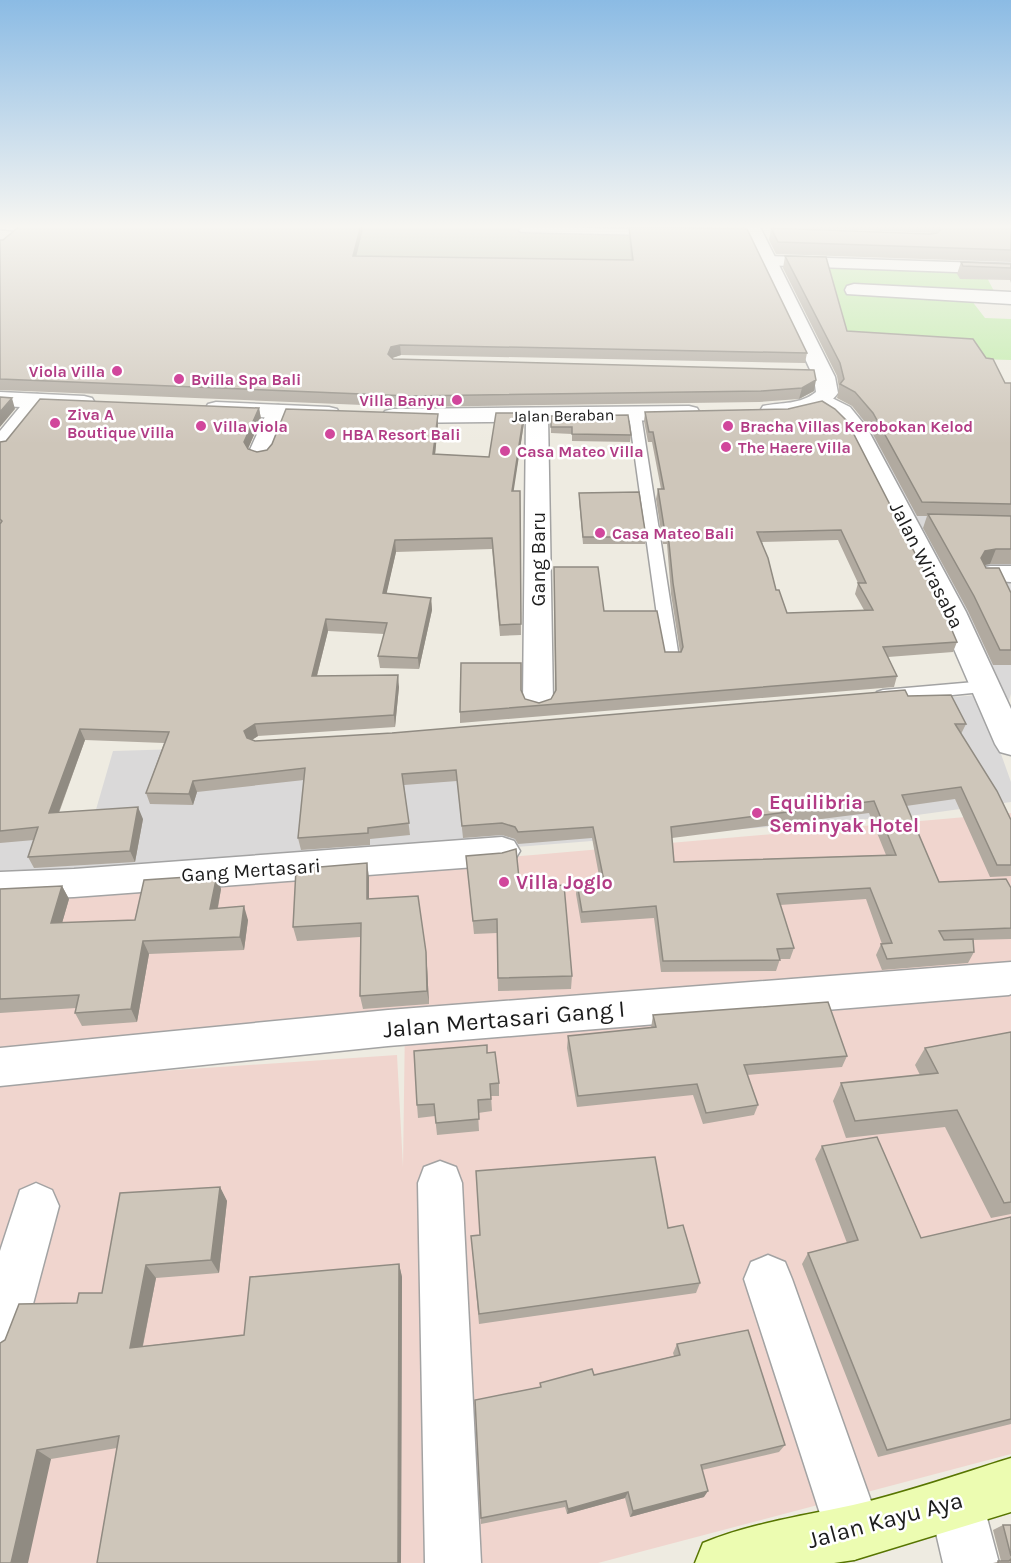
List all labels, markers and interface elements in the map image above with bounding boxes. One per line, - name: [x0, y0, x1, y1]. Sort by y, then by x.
- place label: Viola Villa: [29, 362, 105, 381]
- marker: Viola Villa: [110, 364, 124, 378]
- place label: Bvilla Spa Bali: [191, 370, 301, 389]
- marker: Bvilla Spa Bali: [172, 372, 186, 386]
- place label: Villa Banyu: [359, 391, 445, 410]
- marker: Villa Banyu: [450, 393, 464, 407]
- place label: Ziva A Boutique Villa: [67, 405, 174, 442]
- street label: Jalan Beraban: [511, 405, 615, 426]
- marker: Ziva A Boutique Villa: [48, 416, 62, 430]
- place label: Villa viola: [213, 417, 288, 436]
- place label: Bracha Villas Kerobokan Kelod: [740, 417, 973, 436]
- marker: Villa viola: [194, 419, 208, 433]
- marker: Bracha Villas Kerobokan Kelod: [721, 419, 735, 433]
- place label: HBA Resort Bali: [342, 425, 460, 444]
- marker: HBA Resort Bali: [323, 427, 337, 441]
- place label: The Haere Villa: [738, 438, 851, 457]
- marker: The Haere Villa: [719, 440, 733, 454]
- place label: Casa Mateo Villa: [517, 442, 644, 461]
- marker: Casa Mateo Villa: [498, 444, 512, 458]
- street label: Jalan Wirasaba: [885, 498, 968, 632]
- street label: Gang Baru: [527, 512, 550, 606]
- place label: Casa Mateo Bali: [612, 524, 734, 543]
- marker: Casa Mateo Bali: [593, 526, 607, 540]
- place label: Equilibria Seminyak Hotel: [769, 791, 919, 837]
- marker: Equilibria Seminyak Hotel: [750, 806, 764, 820]
- street label: Gang Mertasari: [181, 854, 322, 887]
- place label: Villa Joglo: [516, 871, 613, 894]
- marker: Villa Joglo: [497, 875, 511, 889]
- street label: Jalan Mertasari Gang I: [382, 994, 626, 1044]
- street label: Jalan Kayu Aya: [804, 1486, 966, 1554]

